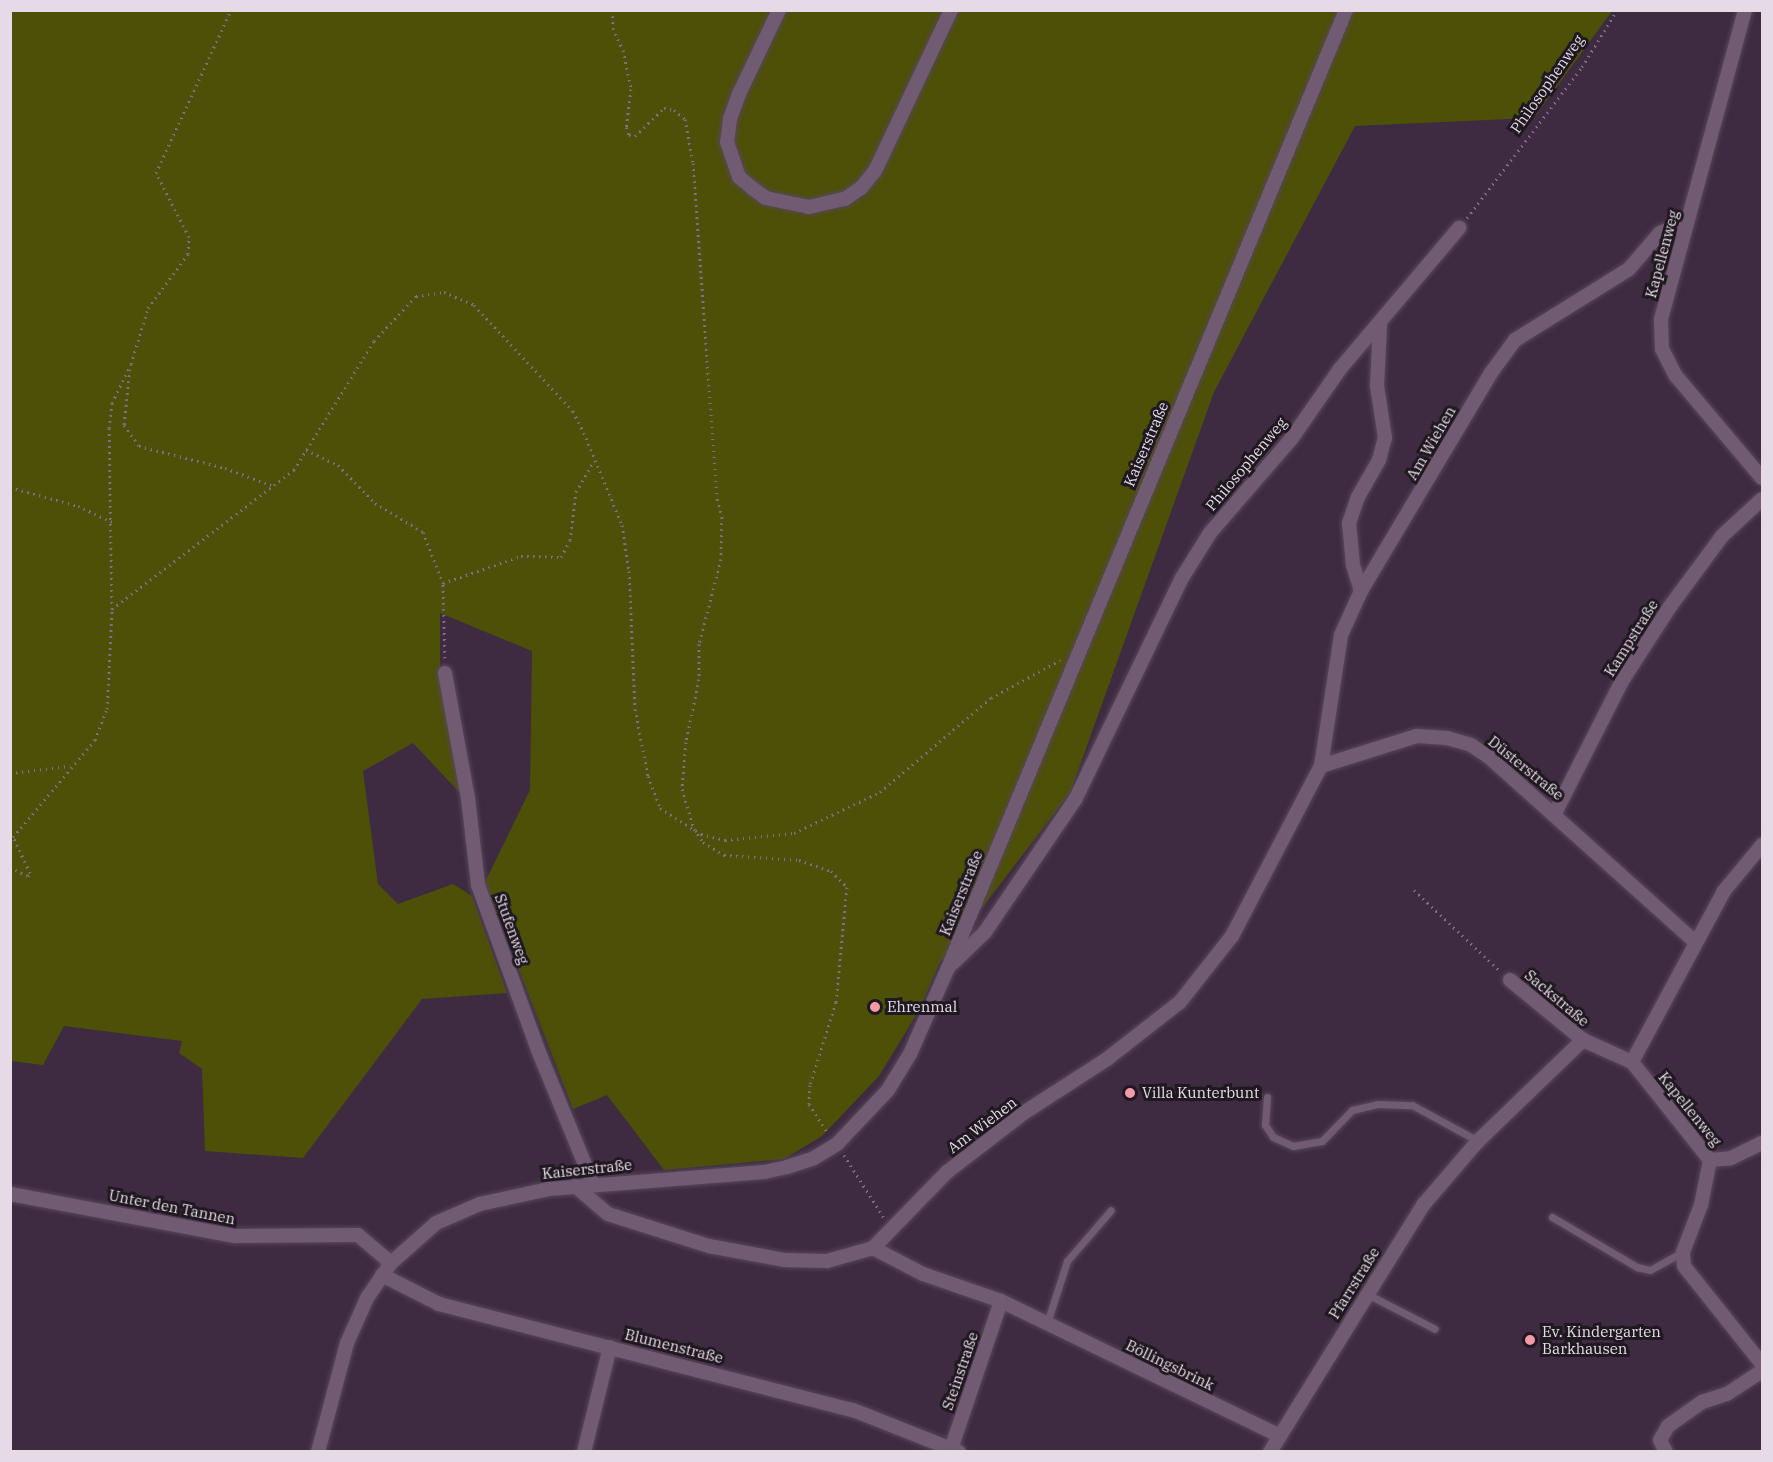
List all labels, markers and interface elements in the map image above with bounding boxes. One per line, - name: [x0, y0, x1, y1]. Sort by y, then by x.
- street label: Philosophenweg: [1506, 31, 1588, 137]
- street label: Kapellenweg: [1642, 208, 1682, 300]
- street label: Kaiserstraße: [1120, 399, 1172, 489]
- street label: Am Wiehen: [1403, 403, 1459, 483]
- street label: Philosophenweg: [1202, 414, 1290, 514]
- street label: Kampstraße: [1600, 596, 1662, 680]
- street label: Düsterstraße: [1485, 732, 1567, 804]
- street label: Kaiserstraße: [936, 848, 986, 938]
- street label: Stufenweg: [491, 891, 533, 967]
- street label: Sackstraße: [1521, 966, 1593, 1030]
- place label: Ehrenmal: [887, 998, 957, 1016]
- marker: Ehrenmal: [868, 1000, 882, 1014]
- street label: Kapellenweg: [1655, 1068, 1725, 1150]
- place label: Villa Kunterbunt: [1142, 1084, 1259, 1102]
- marker: Villa Kunterbunt: [1123, 1086, 1137, 1100]
- street label: Am Wiehen: [944, 1093, 1020, 1157]
- street label: Kaiserstraße: [541, 1155, 633, 1183]
- street label: Unter den Tannen: [107, 1186, 237, 1228]
- street label: Pfarrstraße: [1325, 1244, 1383, 1322]
- place label: Ev. Kindergarten Barkhausen: [1542, 1322, 1661, 1357]
- street label: Blumenstraße: [623, 1325, 725, 1367]
- street label: Steinstraße: [938, 1330, 982, 1412]
- marker: Ev. Kindergarten Barkhausen: [1523, 1333, 1537, 1347]
- street label: Böllingsbrink: [1123, 1336, 1217, 1394]

